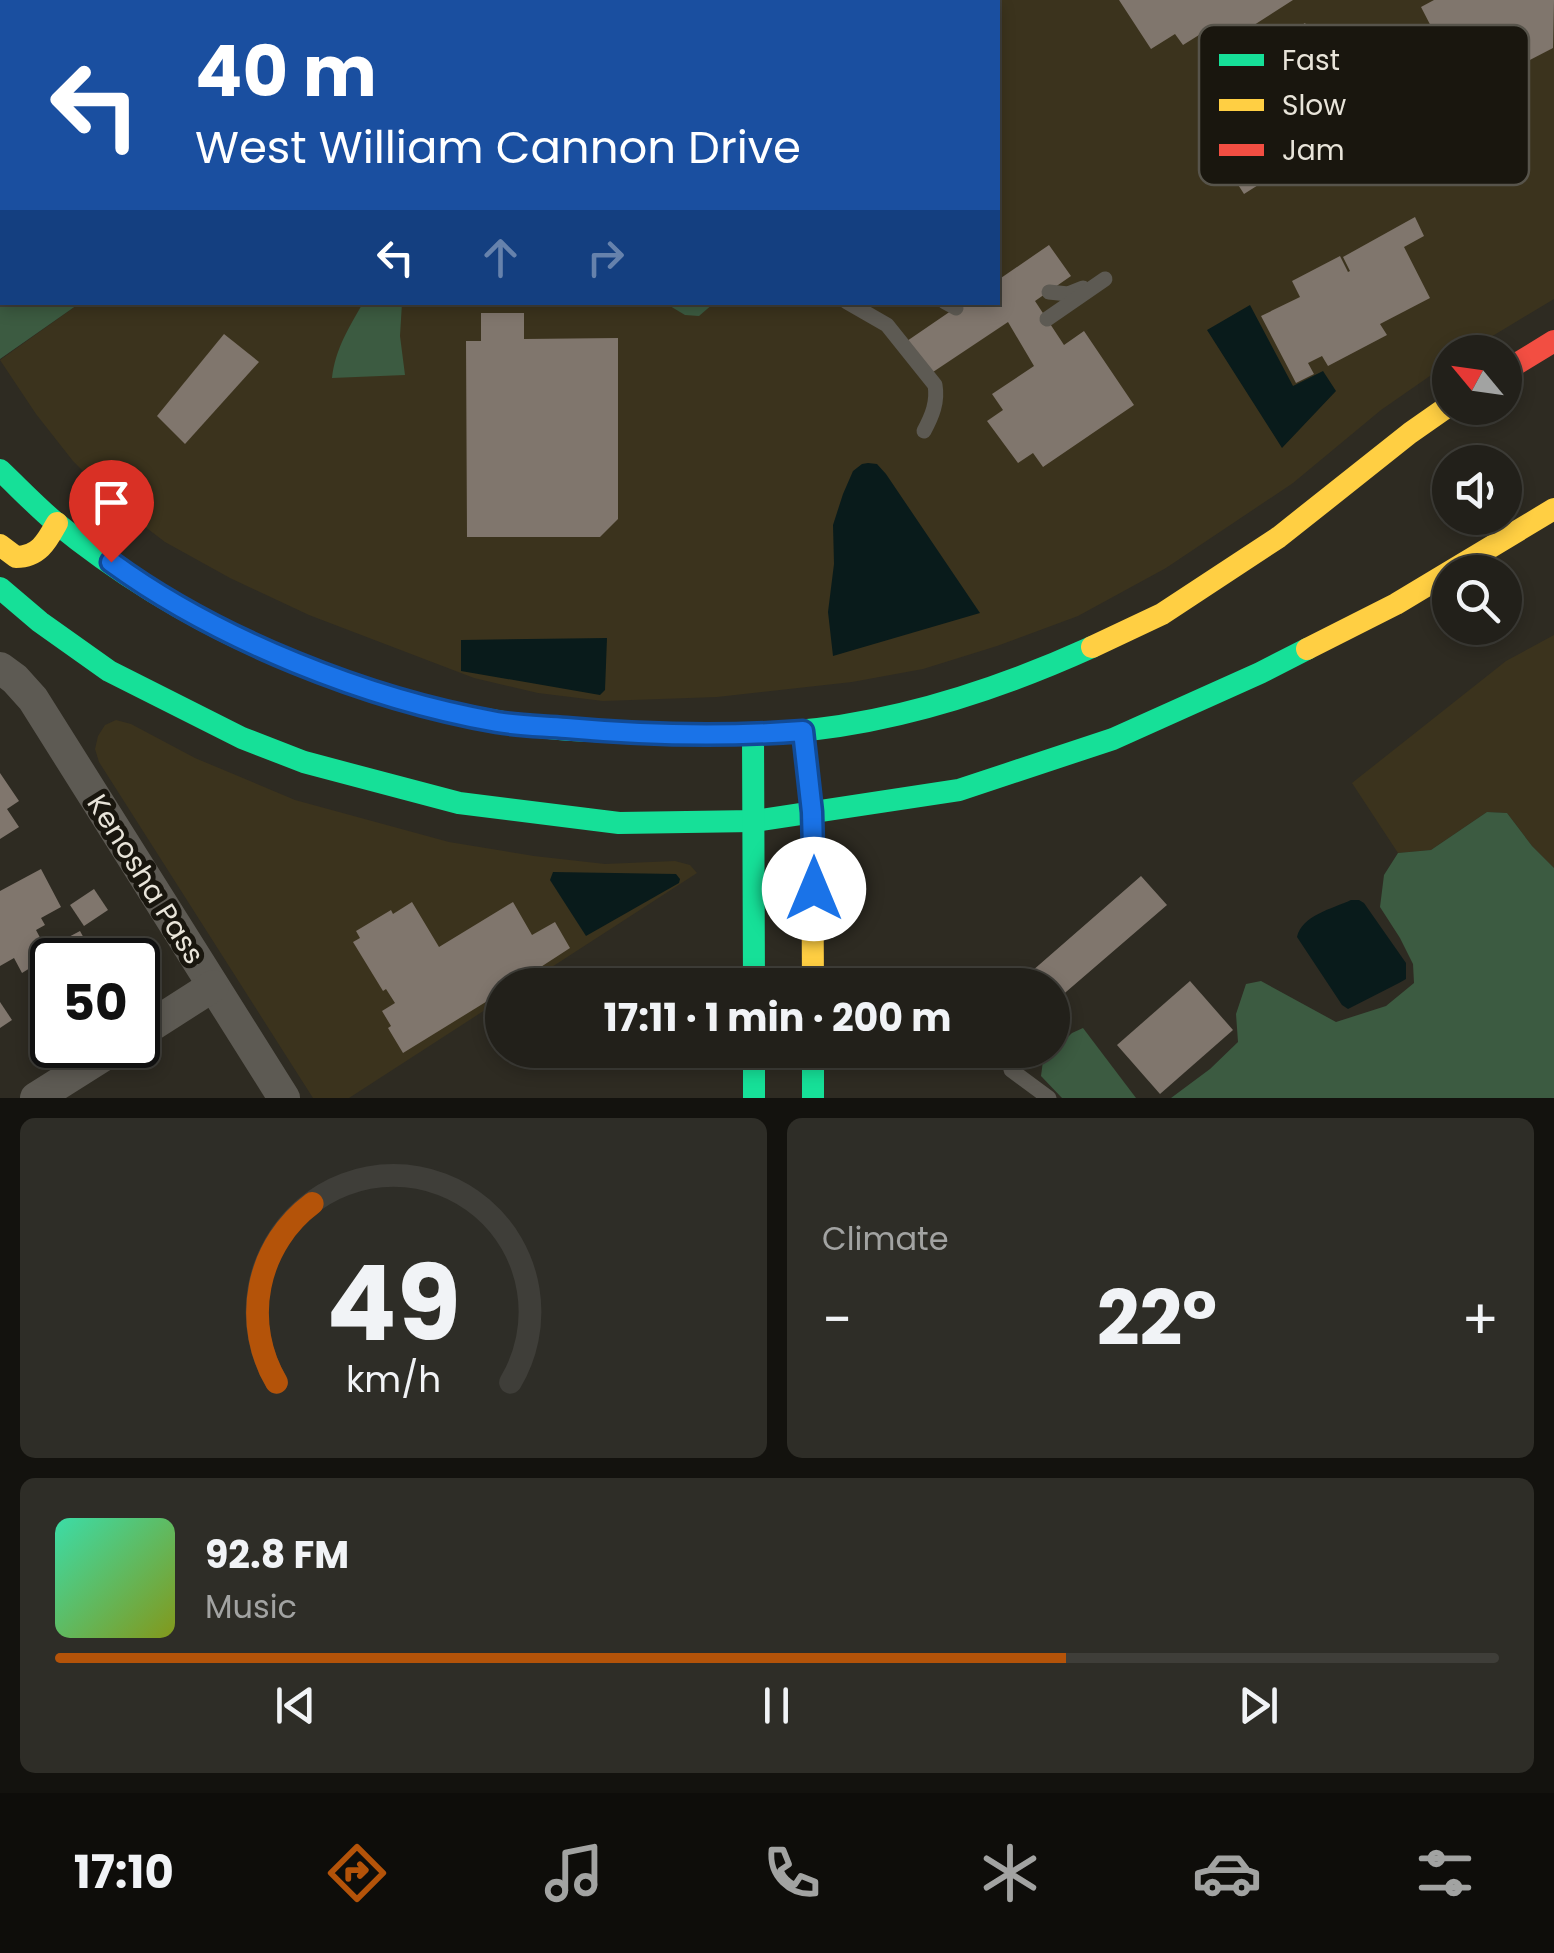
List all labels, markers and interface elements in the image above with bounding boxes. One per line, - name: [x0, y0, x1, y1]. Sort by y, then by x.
- text: 40 m: [195, 22, 377, 121]
- legend: [1199, 25, 1529, 185]
- icon: left: [30, 40, 160, 170]
- text: Fast: [1282, 41, 1340, 80]
- text: Slow: [1282, 86, 1346, 125]
- text: West William Cannon Drive: [195, 116, 801, 179]
- text: Jam: [1282, 131, 1345, 170]
- icon: left: [368, 230, 423, 285]
- icon: ahead: [473, 230, 528, 285]
- icon: right: [578, 230, 633, 285]
- north arrow: [1432, 335, 1522, 425]
- map controls: [1432, 335, 1522, 645]
- button: sound: [1432, 445, 1522, 535]
- pin: [69, 460, 154, 563]
- icon: arrive: [84, 475, 139, 530]
- button: search: [1432, 555, 1522, 645]
- street label: Kenosha Pass: [78, 787, 213, 972]
- position arrow: [762, 837, 866, 941]
- speed limit sign: 50: [30, 938, 160, 1068]
- text: 17:11 · 1 min · 200 m: [604, 991, 951, 1044]
- text: Climate: [822, 1216, 949, 1261]
- text: 49: [326, 1231, 461, 1376]
- text: 22°: [1097, 1266, 1217, 1371]
- text: −: [822, 1281, 852, 1358]
- text: +: [1461, 1281, 1499, 1358]
- text: km/h: [346, 1354, 441, 1405]
- text: 92.8 FM: [205, 1528, 349, 1581]
- text: Music: [205, 1584, 297, 1629]
- icon: previous: [268, 1678, 323, 1733]
- icon: pause: [749, 1678, 804, 1733]
- icon: next: [1231, 1678, 1286, 1733]
- icon: directions: [322, 1838, 392, 1908]
- icon: music: [539, 1838, 609, 1908]
- icon: phone: [757, 1838, 827, 1908]
- icon: climate: [975, 1838, 1045, 1908]
- icon: car: [1192, 1838, 1262, 1908]
- icon: filters: [1410, 1838, 1480, 1908]
- text: 17:10: [74, 1841, 174, 1904]

